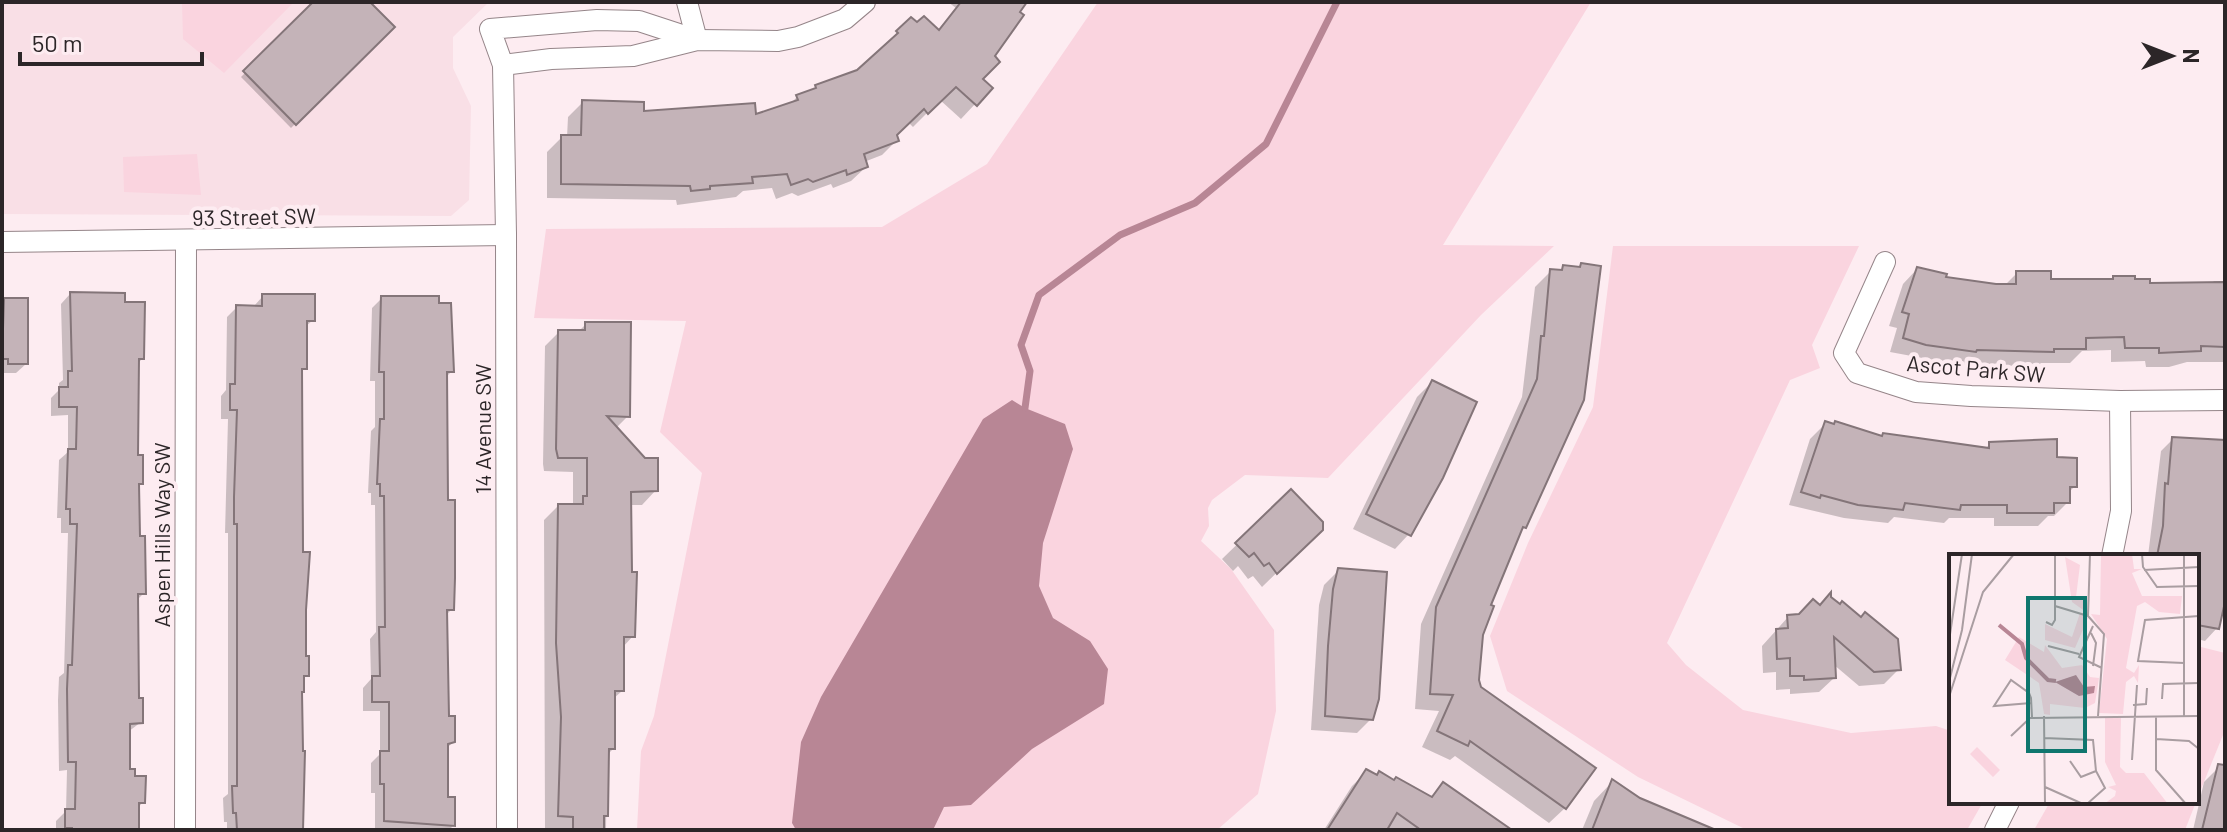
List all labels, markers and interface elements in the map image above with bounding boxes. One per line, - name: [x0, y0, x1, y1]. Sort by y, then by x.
- scale bar: [20, 16, 202, 66]
- north arrow: [2131, 16, 2211, 96]
- text: 50 m: [32, 28, 83, 57]
- text: N: [2179, 49, 2205, 63]
- street label: 93 Street SW: [192, 202, 316, 230]
- street label: Ascot Park SW: [1906, 349, 2046, 387]
- street label: 14 Avenue SW: [469, 364, 495, 494]
- street label: Aspen Hills Way SW: [148, 443, 174, 627]
- inset map: [1949, 554, 2199, 804]

